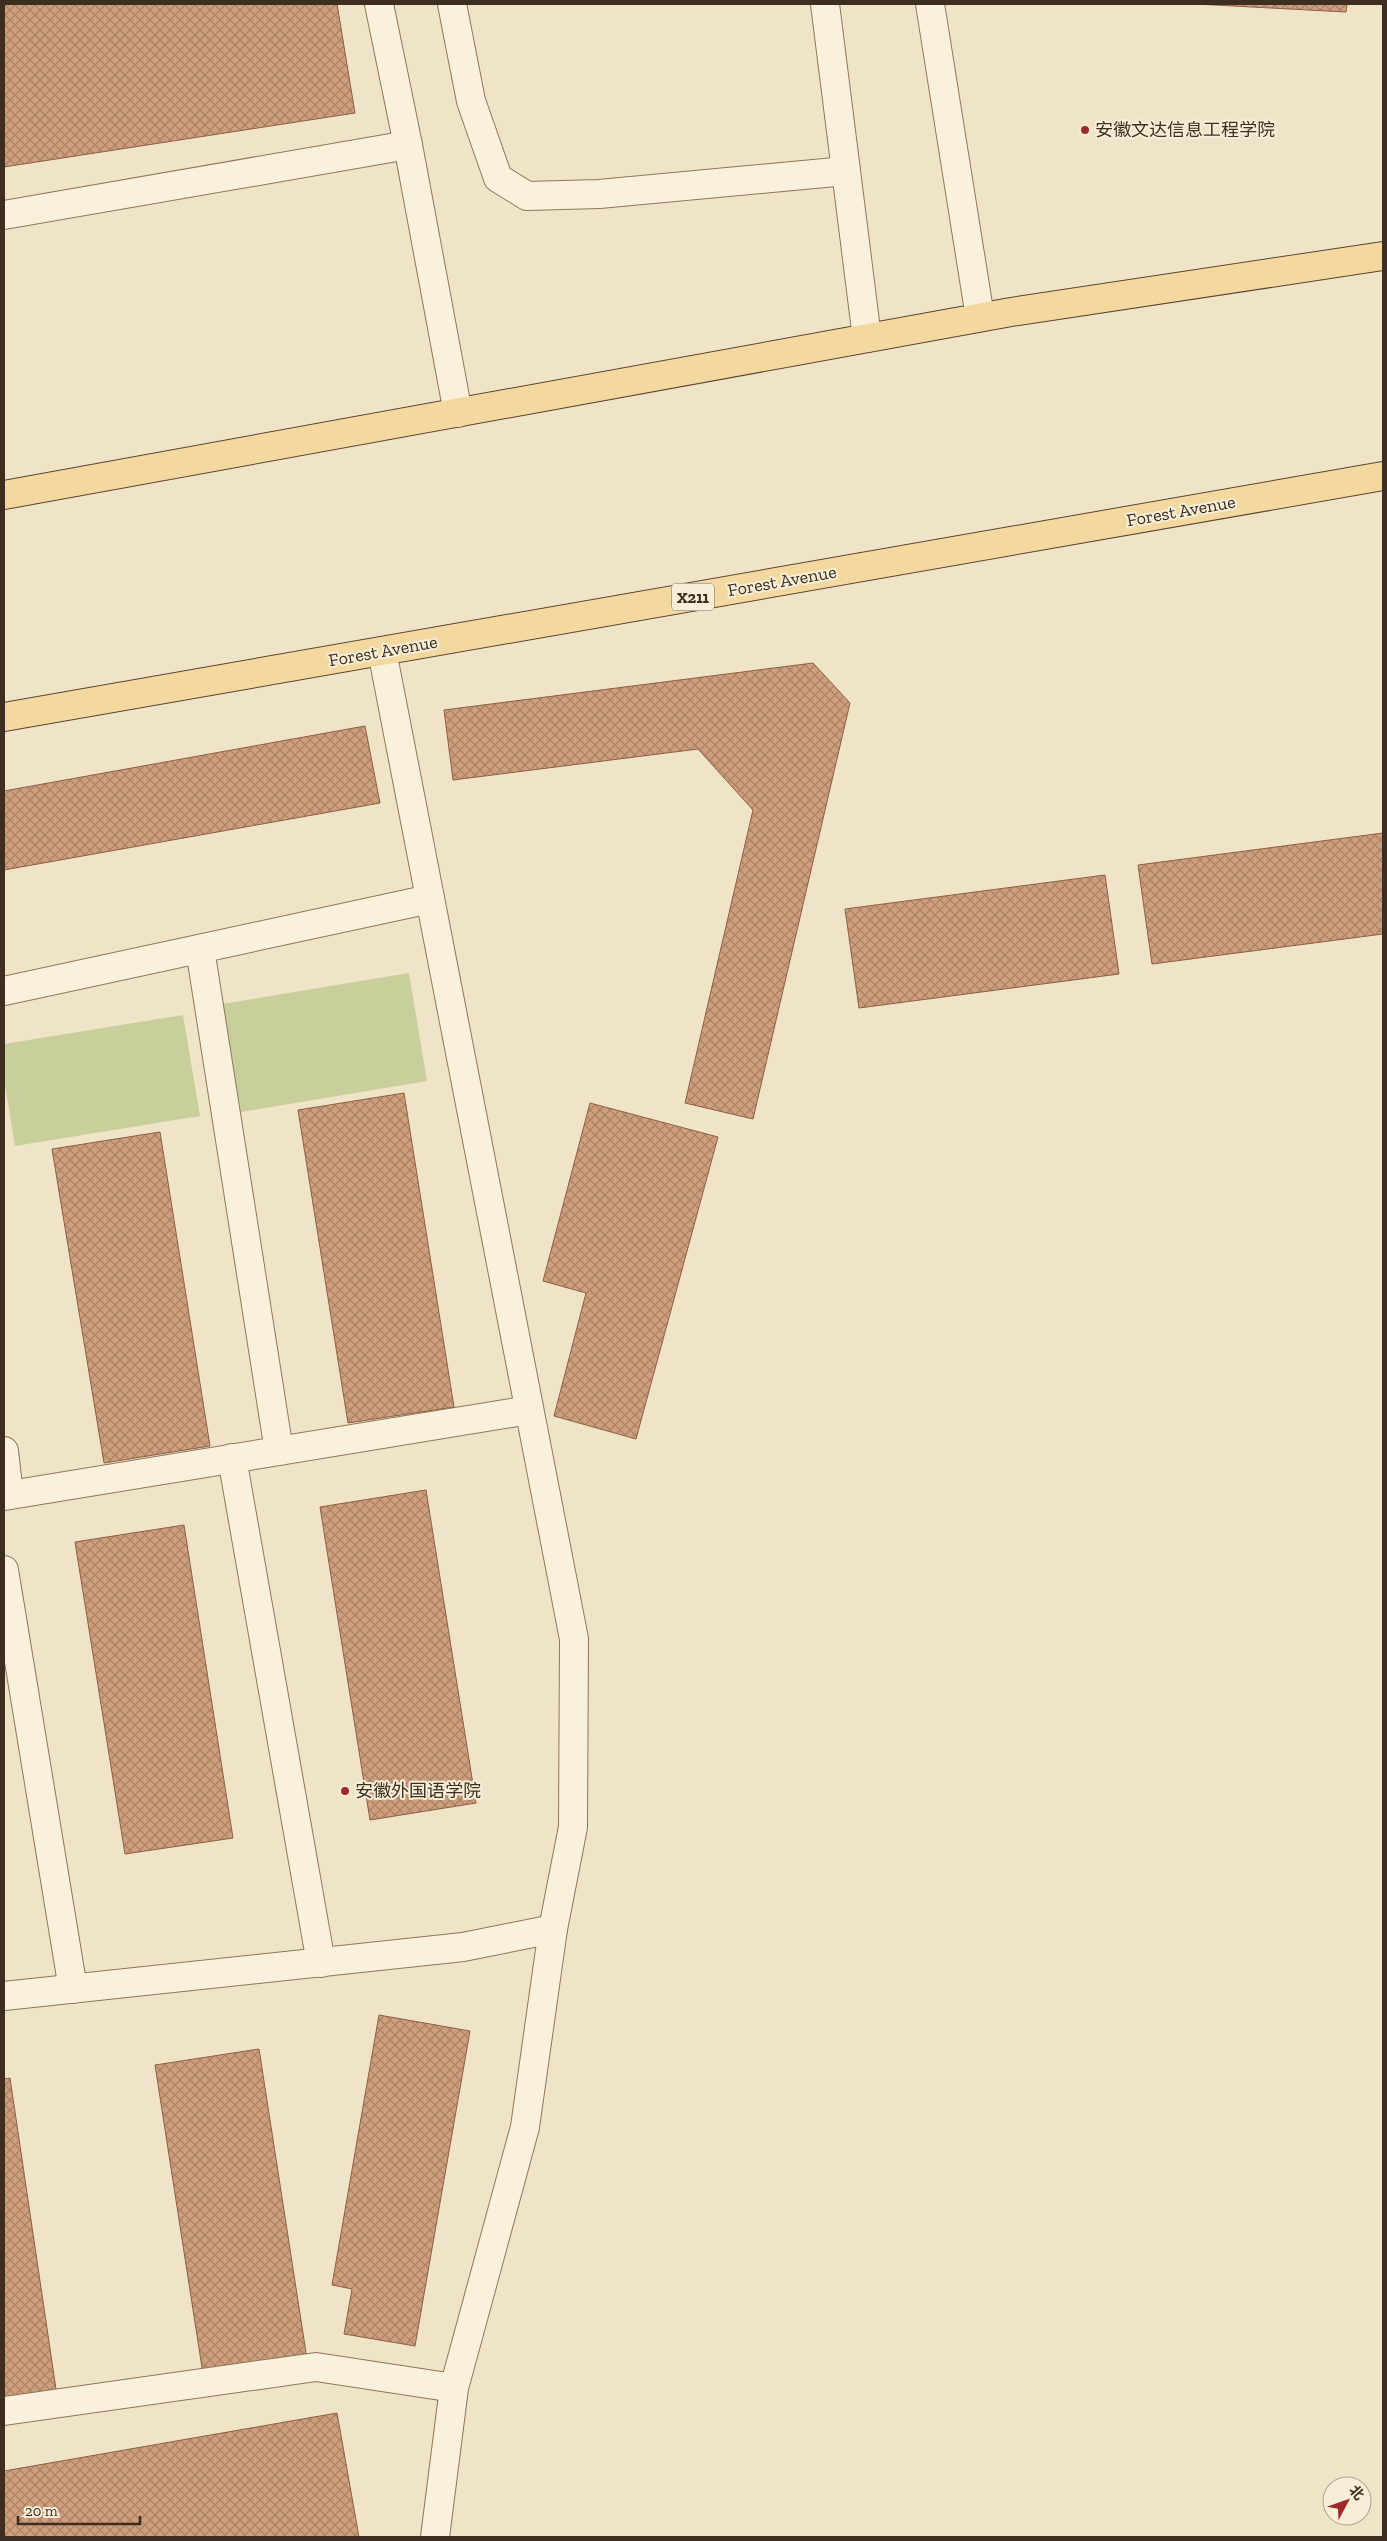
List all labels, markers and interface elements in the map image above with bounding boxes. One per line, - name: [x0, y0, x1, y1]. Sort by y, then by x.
- place label: 安徽文达信息工程学院: [1095, 119, 1275, 141]
- marker: 安徽文达信息工程学院: [1079, 124, 1091, 136]
- street label: Forest Avenue: [1125, 491, 1237, 531]
- street label: Forest Avenue: [726, 561, 838, 601]
- road number: X211: [672, 584, 714, 610]
- street label: Forest Avenue: [327, 631, 439, 671]
- place label: 安徽外国语学院: [355, 1780, 481, 1802]
- marker: 安徽外国语学院: [339, 1785, 351, 1797]
- north arrow: [1322, 2476, 1372, 2526]
- text: 北: [1345, 2482, 1367, 2504]
- scale bar: [18, 2494, 140, 2526]
- text: 20 m: [25, 2502, 58, 2520]

